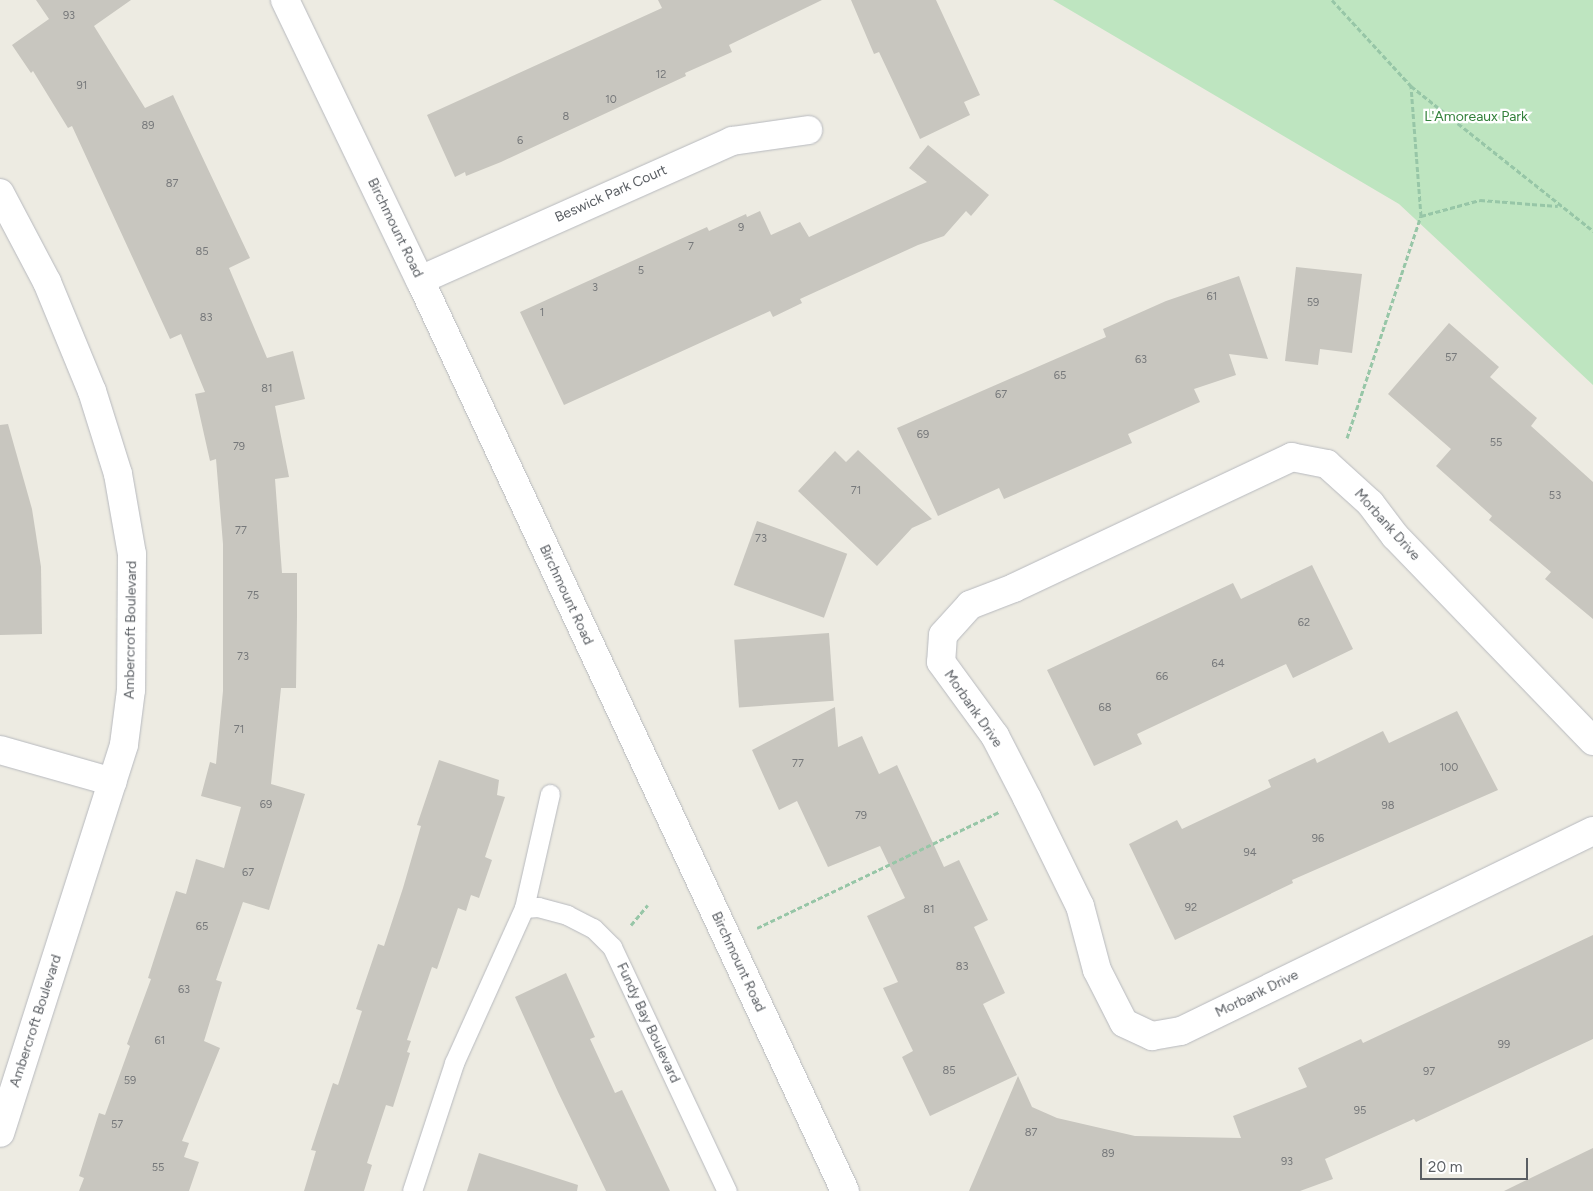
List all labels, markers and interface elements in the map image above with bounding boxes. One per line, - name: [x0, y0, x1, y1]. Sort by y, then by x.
- house number: 93: [63, 9, 75, 23]
- house number: 12: [656, 68, 666, 82]
- house number: 91: [77, 79, 87, 93]
- house number: 10: [605, 93, 617, 107]
- park label: L'Amoreaux Park: [1424, 109, 1528, 125]
- house number: 8: [563, 110, 569, 124]
- house number: 89: [142, 119, 154, 133]
- house number: 6: [517, 134, 523, 148]
- street label: Beswick Park Court: [552, 162, 670, 226]
- street label: Birchmount Road: [364, 176, 426, 280]
- house number: 87: [166, 177, 178, 191]
- house number: 9: [738, 221, 744, 235]
- house number: 7: [688, 240, 694, 254]
- house number: 85: [195, 245, 209, 259]
- house number: 5: [638, 264, 644, 278]
- house number: 3: [592, 281, 598, 295]
- house number: 61: [1207, 290, 1217, 304]
- house number: 59: [1307, 296, 1319, 310]
- house number: 1: [540, 306, 544, 320]
- house number: 83: [200, 311, 212, 325]
- house number: 57: [1445, 351, 1457, 365]
- house number: 63: [1135, 353, 1147, 367]
- house number: 65: [1054, 369, 1066, 383]
- house number: 81: [261, 382, 273, 396]
- house number: 67: [995, 388, 1007, 402]
- house number: 69: [917, 428, 929, 442]
- house number: 55: [1490, 436, 1502, 450]
- house number: 79: [233, 440, 245, 454]
- house number: 71: [851, 484, 861, 498]
- street label: Morbank Drive: [1350, 486, 1424, 564]
- house number: 53: [1549, 489, 1561, 503]
- house number: 77: [235, 524, 247, 538]
- house number: 73: [755, 532, 767, 546]
- street label: Birchmount Road: [535, 542, 597, 648]
- street label: Ambercroft Boulevard: [121, 561, 141, 699]
- house number: 75: [247, 589, 259, 603]
- house number: 62: [1298, 616, 1310, 630]
- house number: 73: [237, 650, 249, 664]
- house number: 64: [1211, 657, 1225, 671]
- street label: Morbank Drive: [940, 667, 1006, 751]
- house number: 66: [1156, 670, 1168, 684]
- house number: 68: [1099, 701, 1111, 715]
- house number: 71: [234, 723, 244, 737]
- house number: 77: [792, 757, 804, 771]
- house number: 100: [1440, 761, 1458, 775]
- house number: 69: [260, 798, 272, 812]
- house number: 98: [1382, 799, 1394, 813]
- house number: 79: [855, 809, 867, 823]
- house number: 96: [1312, 832, 1324, 846]
- house number: 94: [1243, 846, 1257, 860]
- house number: 67: [242, 866, 254, 880]
- house number: 92: [1185, 901, 1197, 915]
- house number: 81: [923, 903, 935, 917]
- street label: Birchmount Road: [707, 909, 769, 1015]
- house number: 65: [196, 920, 208, 934]
- street label: Ambercroft Boulevard: [7, 953, 65, 1089]
- street label: Fundy Bay Boulevard: [613, 960, 683, 1086]
- house number: 83: [956, 960, 968, 974]
- street label: Morbank Drive: [1213, 967, 1301, 1021]
- house number: 63: [178, 983, 190, 997]
- house number: 61: [155, 1034, 165, 1048]
- house number: 99: [1498, 1038, 1510, 1052]
- house number: 85: [942, 1064, 956, 1078]
- house number: 97: [1423, 1065, 1435, 1079]
- house number: 59: [124, 1074, 136, 1088]
- house number: 95: [1354, 1104, 1366, 1118]
- house number: 57: [111, 1118, 123, 1132]
- house number: 87: [1025, 1126, 1037, 1140]
- house number: 89: [1102, 1147, 1114, 1161]
- scale bar: [1423, 1148, 1530, 1180]
- house number: 93: [1281, 1155, 1293, 1169]
- text: 20 m: [1428, 1158, 1462, 1176]
- house number: 55: [152, 1161, 164, 1175]

